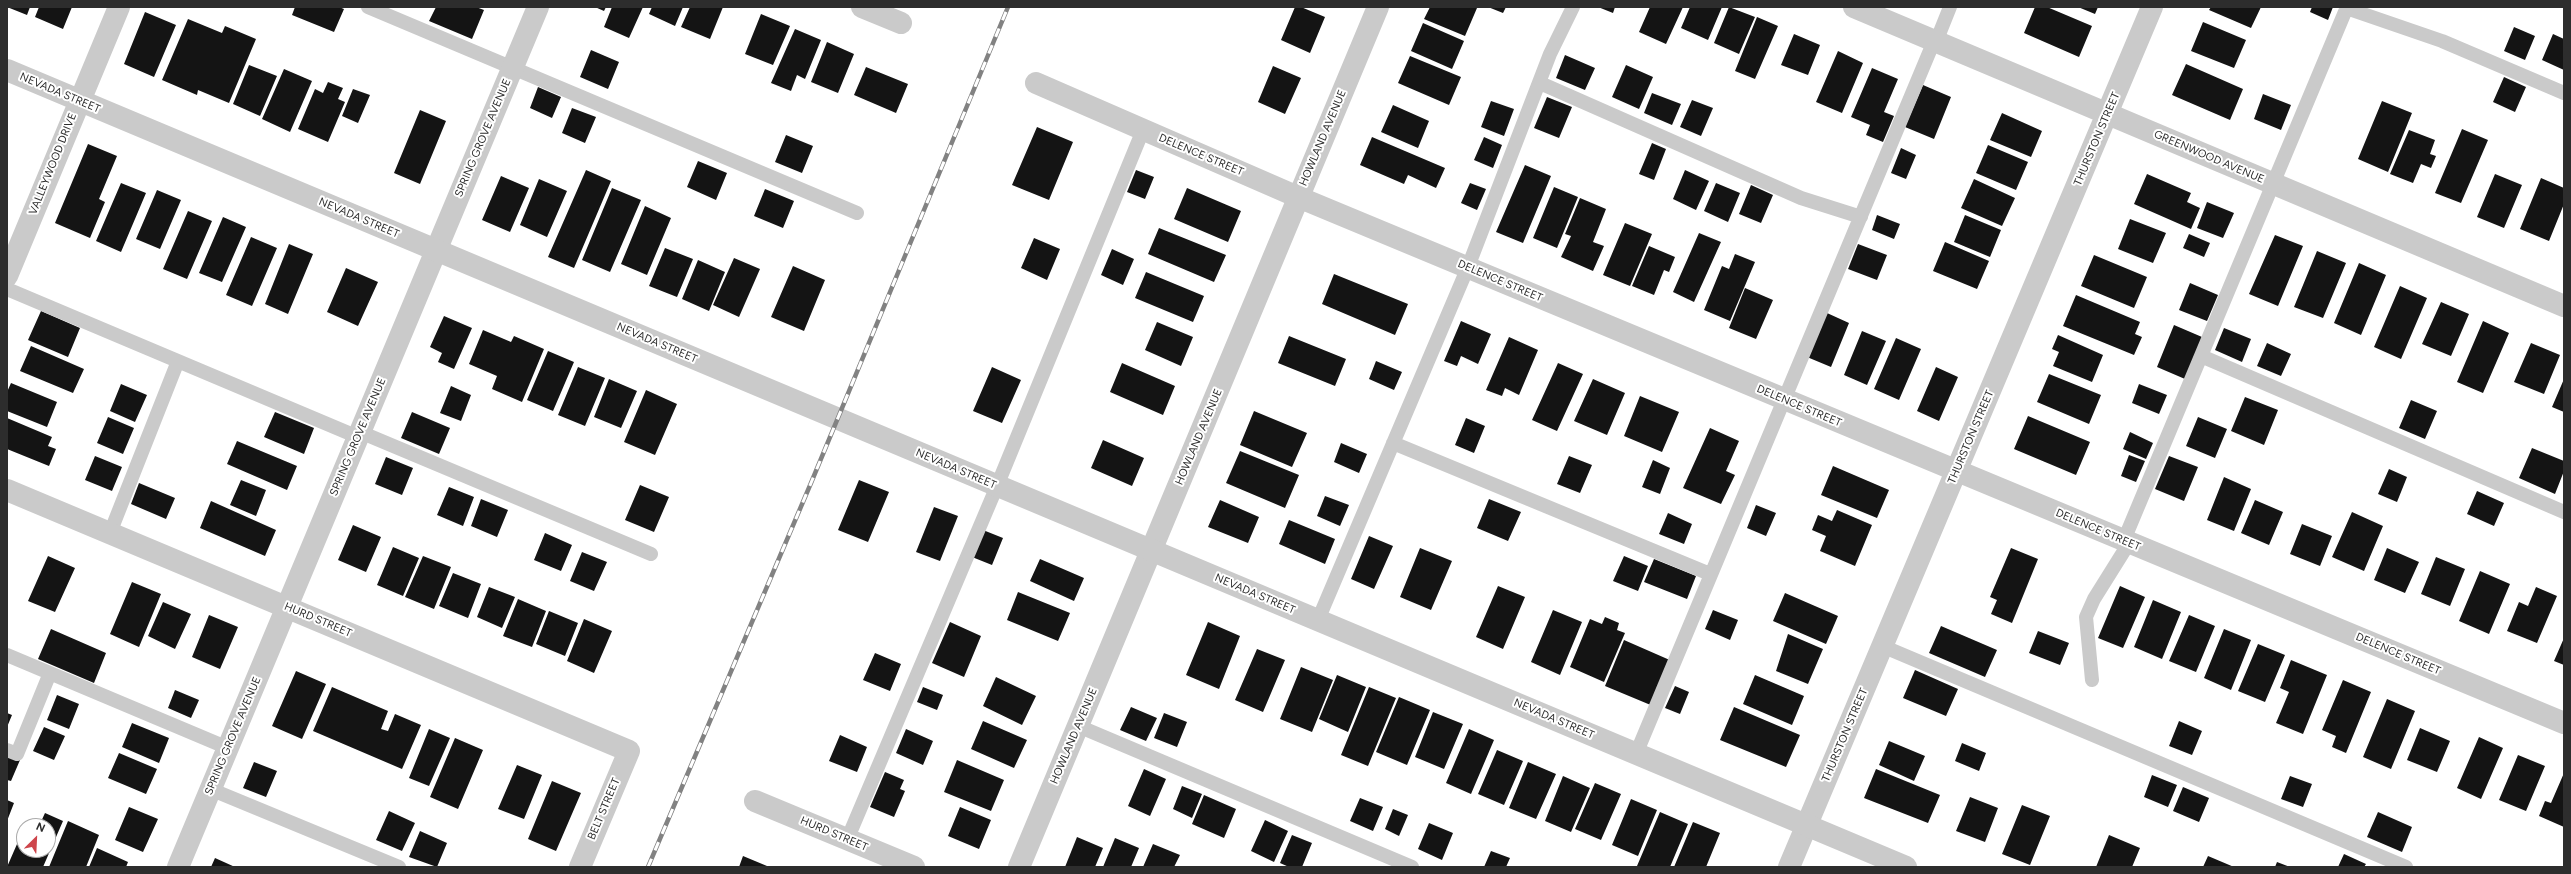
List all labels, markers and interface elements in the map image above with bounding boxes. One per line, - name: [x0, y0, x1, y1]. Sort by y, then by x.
- street label: NEVADA STREET: [18, 70, 102, 116]
- street label: SPRING GROVE AVENUE: [452, 77, 514, 199]
- street label: HOWLAND AVENUE: [1297, 88, 1349, 188]
- street label: THURSTON STREET: [2071, 90, 2123, 188]
- street label: VALLEYWOOD DRIVE: [27, 111, 79, 217]
- street label: GREENWOOD AVENUE: [2152, 128, 2266, 186]
- street label: DELENCE STREET: [1157, 131, 1245, 179]
- street label: NEVADA STREET: [317, 195, 401, 241]
- street label: DELENCE STREET: [1456, 257, 1544, 305]
- street label: NEVADA STREET: [615, 320, 699, 366]
- street label: SPRING GROVE AVENUE: [327, 376, 389, 498]
- street label: DELENCE STREET: [1755, 382, 1843, 430]
- street label: HOWLAND AVENUE: [1173, 387, 1225, 487]
- street label: THURSTON STREET: [1945, 388, 1997, 486]
- street label: NEVADA STREET: [914, 446, 998, 492]
- street label: DELENCE STREET: [2054, 506, 2142, 554]
- street label: NEVADA STREET: [1213, 571, 1297, 617]
- street label: HURD STREET: [282, 600, 354, 640]
- street label: DELENCE STREET: [2354, 630, 2442, 678]
- street label: SPRING GROVE AVENUE: [202, 675, 264, 797]
- street label: HOWLAND AVENUE: [1048, 686, 1100, 786]
- street label: THURSTON STREET: [1819, 686, 1871, 784]
- street label: NEVADA STREET: [1512, 696, 1596, 742]
- street label: BELT STREET: [585, 776, 623, 842]
- street label: HURD STREET: [798, 814, 870, 854]
- north arrow: [16, 818, 56, 858]
- text: N: [34, 820, 47, 835]

